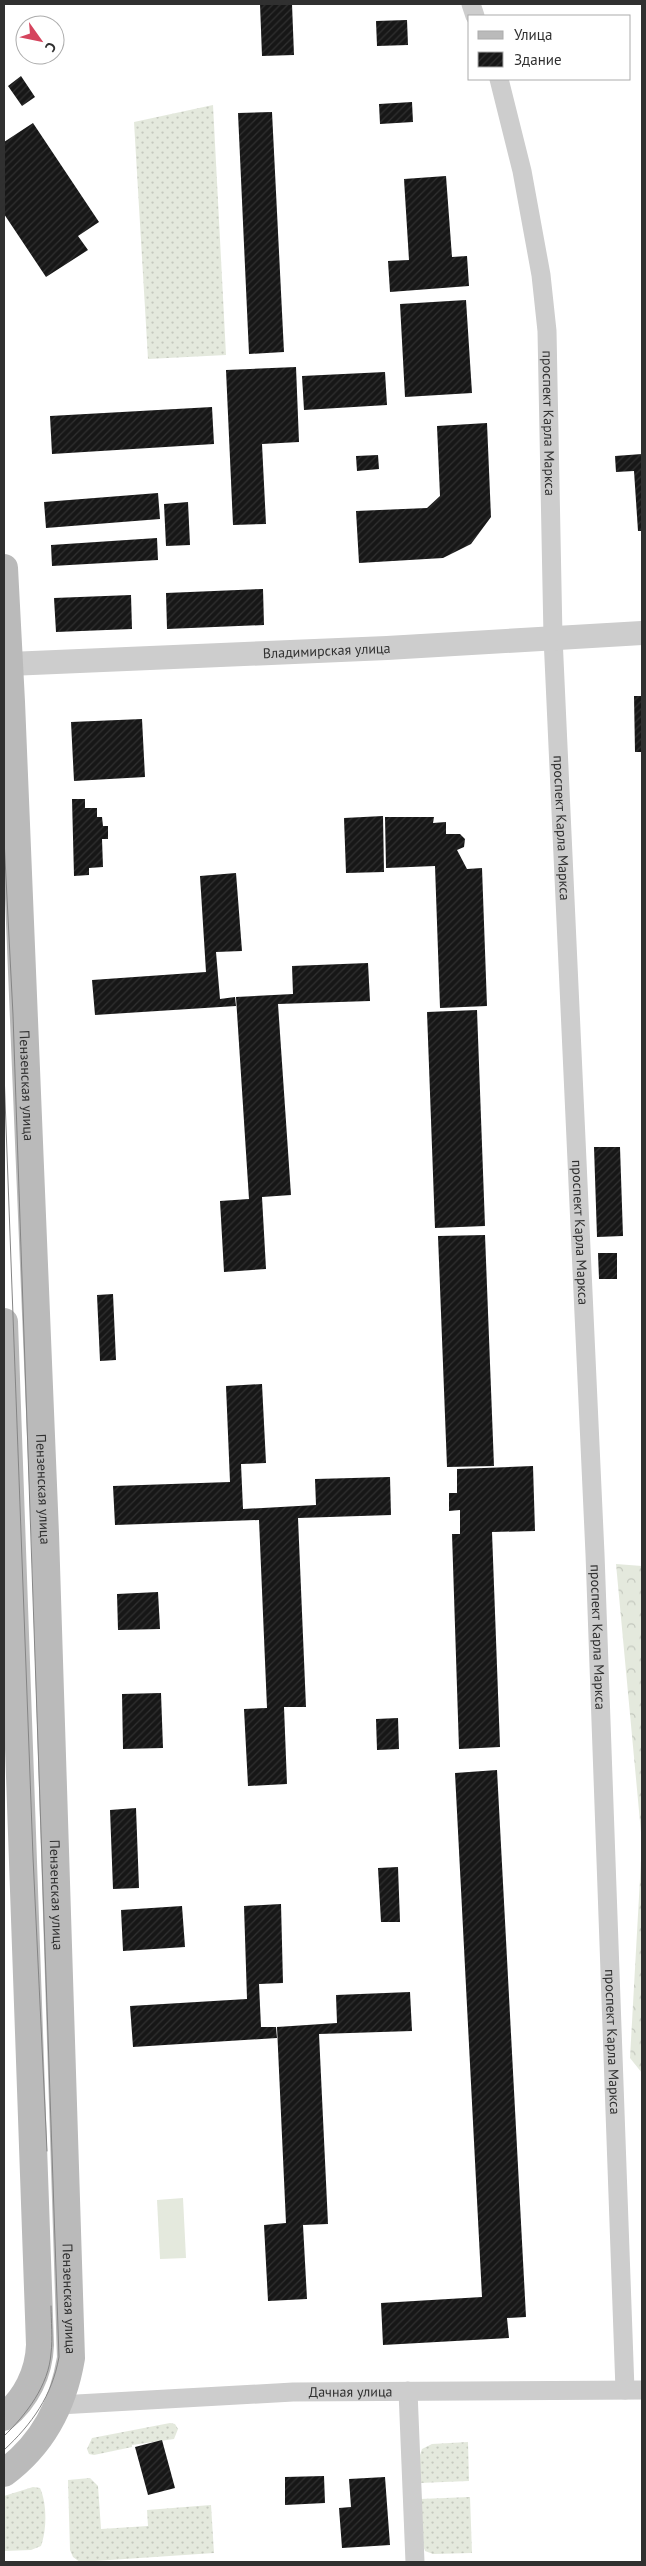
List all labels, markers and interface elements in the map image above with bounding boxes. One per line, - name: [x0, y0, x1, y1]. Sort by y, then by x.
- north arrow: [15, 15, 65, 65]
- legend: [468, 15, 631, 80]
- text: Улица: [514, 25, 552, 44]
- text: С: [41, 39, 61, 55]
- text: Здание: [514, 50, 562, 69]
- street label: проспект Карла Маркса: [538, 350, 559, 496]
- street label: Владимирская улица: [263, 639, 391, 662]
- street label: проспект Карла Маркса: [549, 755, 574, 901]
- street label: Пензенская улица: [15, 1030, 38, 1141]
- street label: проспект Карла Маркса: [568, 1159, 593, 1305]
- street label: Пензенская улица: [32, 1433, 54, 1545]
- street label: проспект Карла Маркса: [586, 1564, 610, 1710]
- street label: Пензенская улица: [46, 1839, 67, 1951]
- street label: проспект Карла Маркса: [601, 1969, 624, 2115]
- street label: Пензенская улица: [58, 2243, 80, 2354]
- street label: Дачная улица: [309, 2382, 393, 2401]

